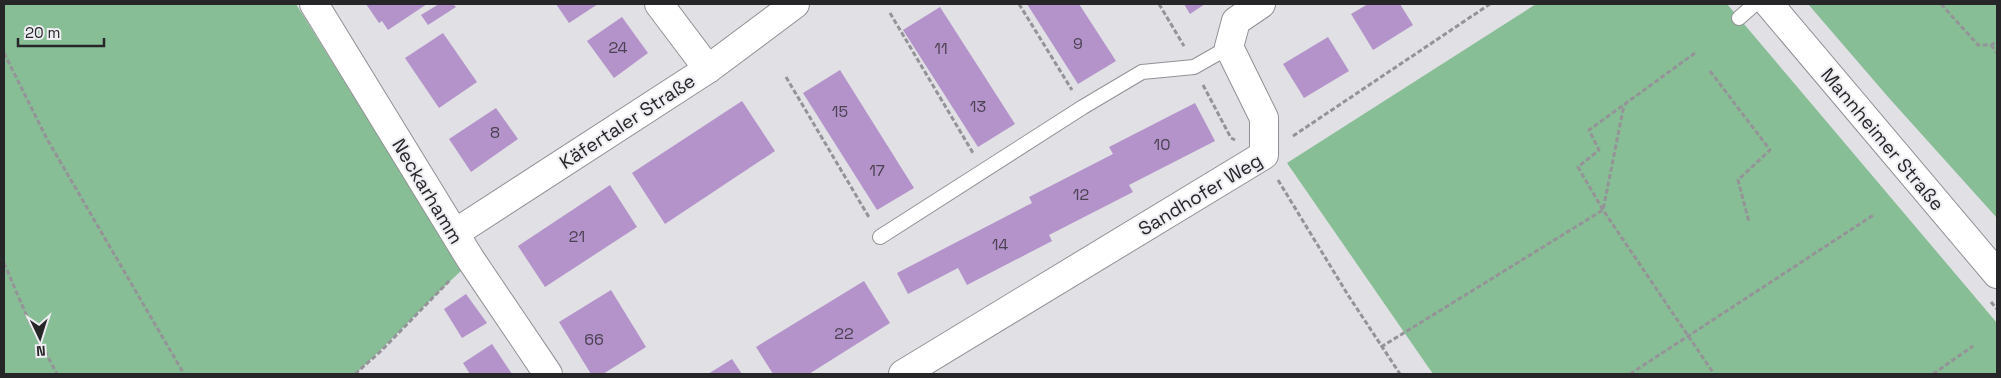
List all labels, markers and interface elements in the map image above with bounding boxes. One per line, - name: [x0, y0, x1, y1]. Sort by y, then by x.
- scale bar: [18, 15, 104, 47]
- text: 20 m: [25, 23, 60, 42]
- house number: 9: [1073, 33, 1083, 54]
- house number: 24: [608, 37, 628, 58]
- house number: 11: [934, 38, 948, 59]
- street label: Mannheimer Straße: [1815, 63, 1950, 216]
- street label: Käfertaler Straße: [555, 68, 700, 175]
- house number: 13: [970, 96, 986, 117]
- house number: 15: [832, 101, 848, 122]
- house number: 8: [490, 122, 500, 143]
- street label: Neckarhamm: [386, 134, 469, 249]
- house number: 10: [1154, 134, 1170, 155]
- street label: Sandhofer Weg: [1134, 148, 1267, 241]
- house number: 17: [869, 160, 885, 181]
- house number: 12: [1073, 184, 1089, 205]
- house number: 21: [569, 226, 585, 247]
- house number: 14: [992, 234, 1008, 255]
- north arrow: [15, 313, 65, 363]
- house number: 22: [834, 323, 854, 344]
- house number: 66: [584, 329, 604, 350]
- text: N: [36, 342, 46, 360]

